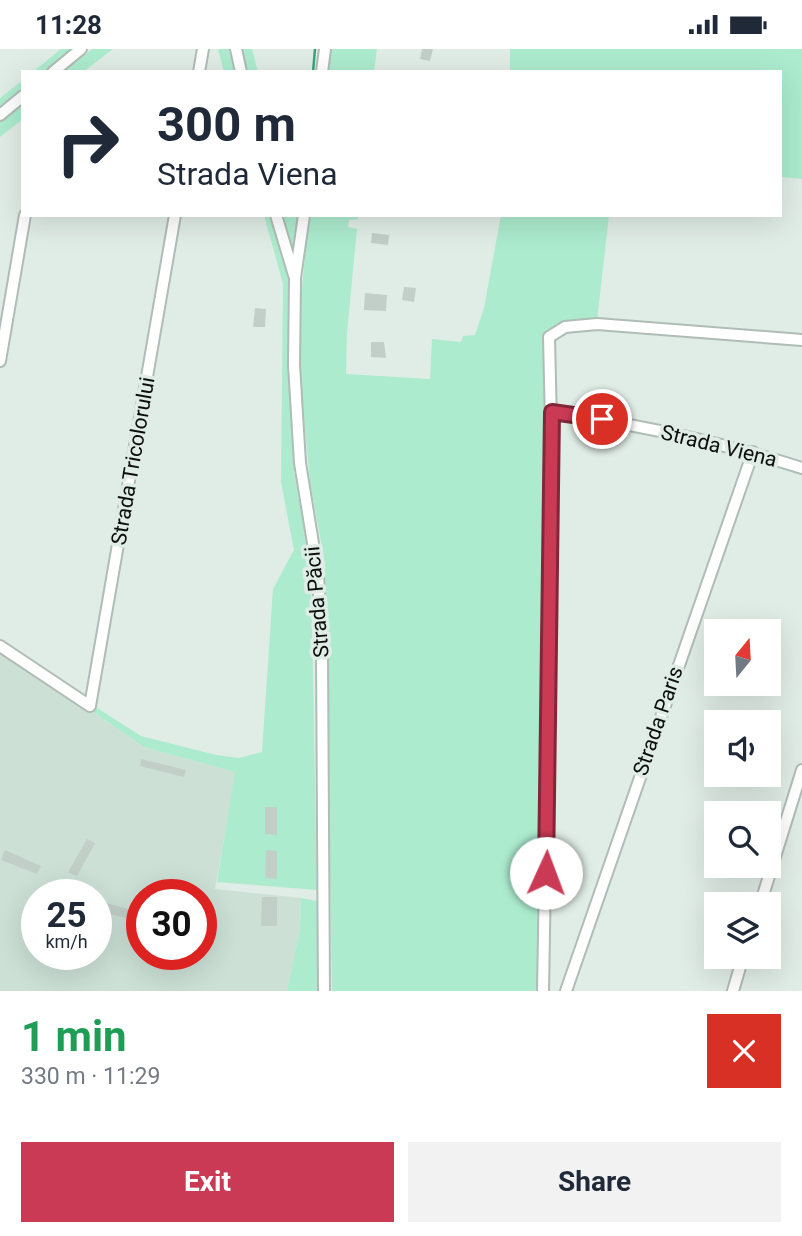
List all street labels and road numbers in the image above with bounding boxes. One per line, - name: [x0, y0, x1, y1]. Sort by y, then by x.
- street label: Strada Tricolorului: [106, 375, 160, 547]
- street label: Strada Viena: [659, 420, 779, 472]
- street label: Strada Păcii: [300, 545, 334, 659]
- street label: Strada Paris: [628, 663, 688, 779]

